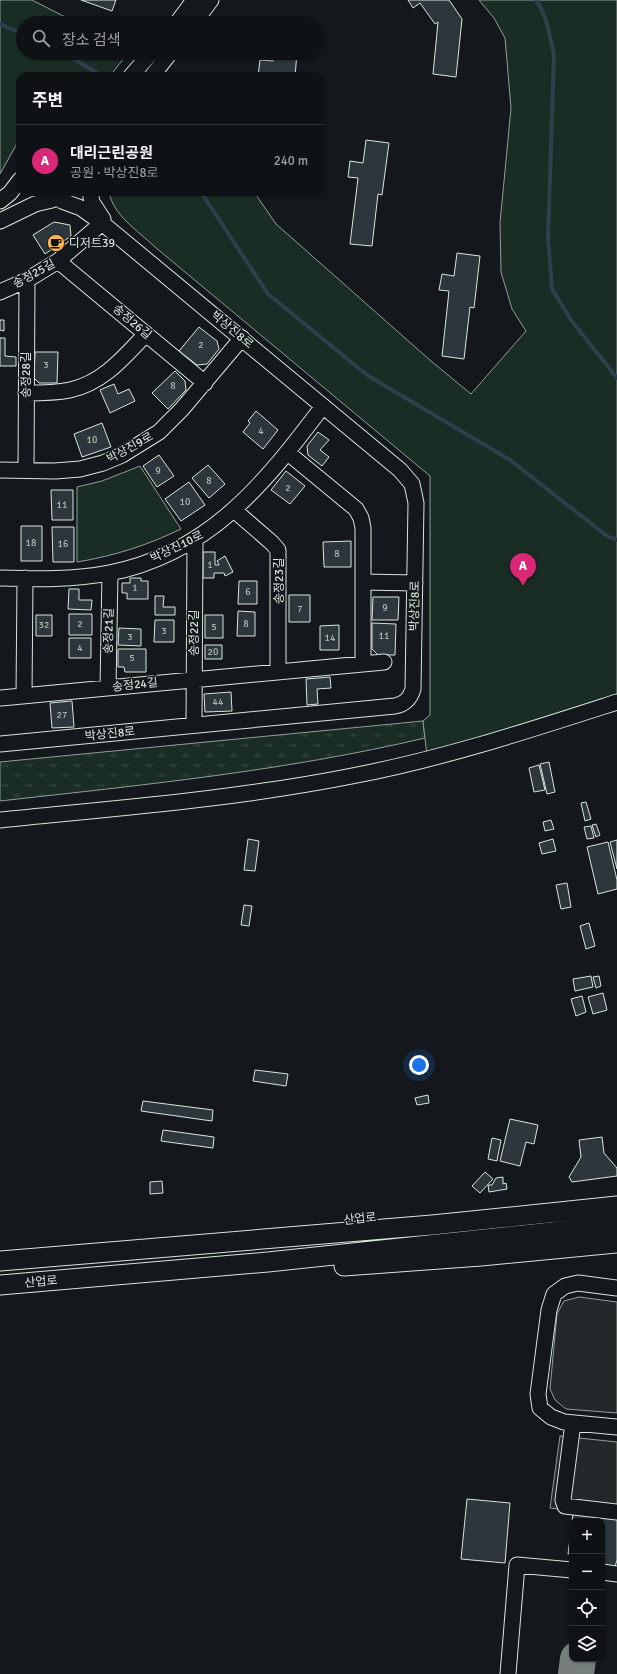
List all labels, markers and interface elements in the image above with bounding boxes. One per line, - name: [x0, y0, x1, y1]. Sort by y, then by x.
- search box: [16, 16, 324, 60]
- icon: search: [30, 27, 52, 49]
- text: 장소 검색: [62, 31, 121, 49]
- text: 주변: [32, 90, 63, 111]
- text: 대리근린공원: [70, 144, 153, 162]
- text: A: [41, 153, 49, 169]
- text: 240 m: [274, 153, 308, 169]
- text: 공원 · 박상진8로: [70, 165, 158, 181]
- cafe icon: 디저트39: [46, 233, 66, 253]
- place label: 디저트39: [69, 236, 115, 251]
- street label: 송정25길: [10, 256, 58, 292]
- street label: 송정26길: [110, 301, 154, 343]
- street label: 박상진8로: [208, 308, 256, 352]
- house number: 2: [198, 339, 204, 351]
- street label: 송정28길: [19, 352, 34, 398]
- house number: 3: [43, 359, 49, 371]
- house number: 8: [170, 380, 176, 392]
- house number: 4: [258, 425, 264, 437]
- street label: 박상진9로: [104, 429, 156, 467]
- house number: 10: [87, 434, 97, 446]
- house number: 9: [155, 465, 161, 477]
- house number: 8: [206, 475, 212, 487]
- house number: 2: [285, 482, 291, 494]
- house number: 10: [180, 496, 190, 508]
- house number: 11: [57, 499, 67, 511]
- street label: 박상진10로: [148, 528, 206, 566]
- house number: 18: [26, 537, 36, 549]
- house number: 16: [58, 538, 68, 550]
- house number: 8: [334, 548, 340, 560]
- pin: A: [510, 553, 536, 586]
- street label: 송정23길: [272, 558, 287, 604]
- house number: 1: [207, 559, 213, 571]
- street label: 박상진8로: [407, 581, 423, 631]
- house number: 1: [132, 582, 138, 594]
- house number: 6: [245, 586, 251, 598]
- house number: 9: [382, 602, 388, 614]
- house number: 7: [297, 603, 303, 615]
- street label: 송정21길: [101, 608, 117, 654]
- street label: 송정22길: [187, 610, 202, 656]
- house number: 2: [77, 618, 83, 630]
- house number: 8: [243, 618, 249, 630]
- house number: 32: [39, 619, 49, 631]
- house number: 5: [211, 621, 217, 633]
- house number: 3: [161, 625, 167, 637]
- house number: 11: [379, 630, 389, 642]
- house number: 3: [127, 631, 133, 643]
- house number: 14: [325, 632, 336, 644]
- house number: 4: [77, 642, 83, 654]
- house number: 20: [208, 646, 218, 658]
- house number: 5: [129, 652, 135, 664]
- street label: 송정24길: [111, 675, 159, 695]
- house number: 44: [213, 696, 224, 708]
- house number: 27: [57, 709, 67, 721]
- street label: 박상진8로: [84, 724, 136, 744]
- your location: [409, 1055, 429, 1075]
- street label: 산업로: [343, 1210, 377, 1228]
- street label: 산업로: [24, 1273, 58, 1291]
- map controls: [569, 1518, 605, 1662]
- button: +: [569, 1518, 605, 1554]
- button: −: [569, 1554, 605, 1590]
- button: locate: [569, 1590, 605, 1626]
- button: layers: [569, 1626, 605, 1662]

